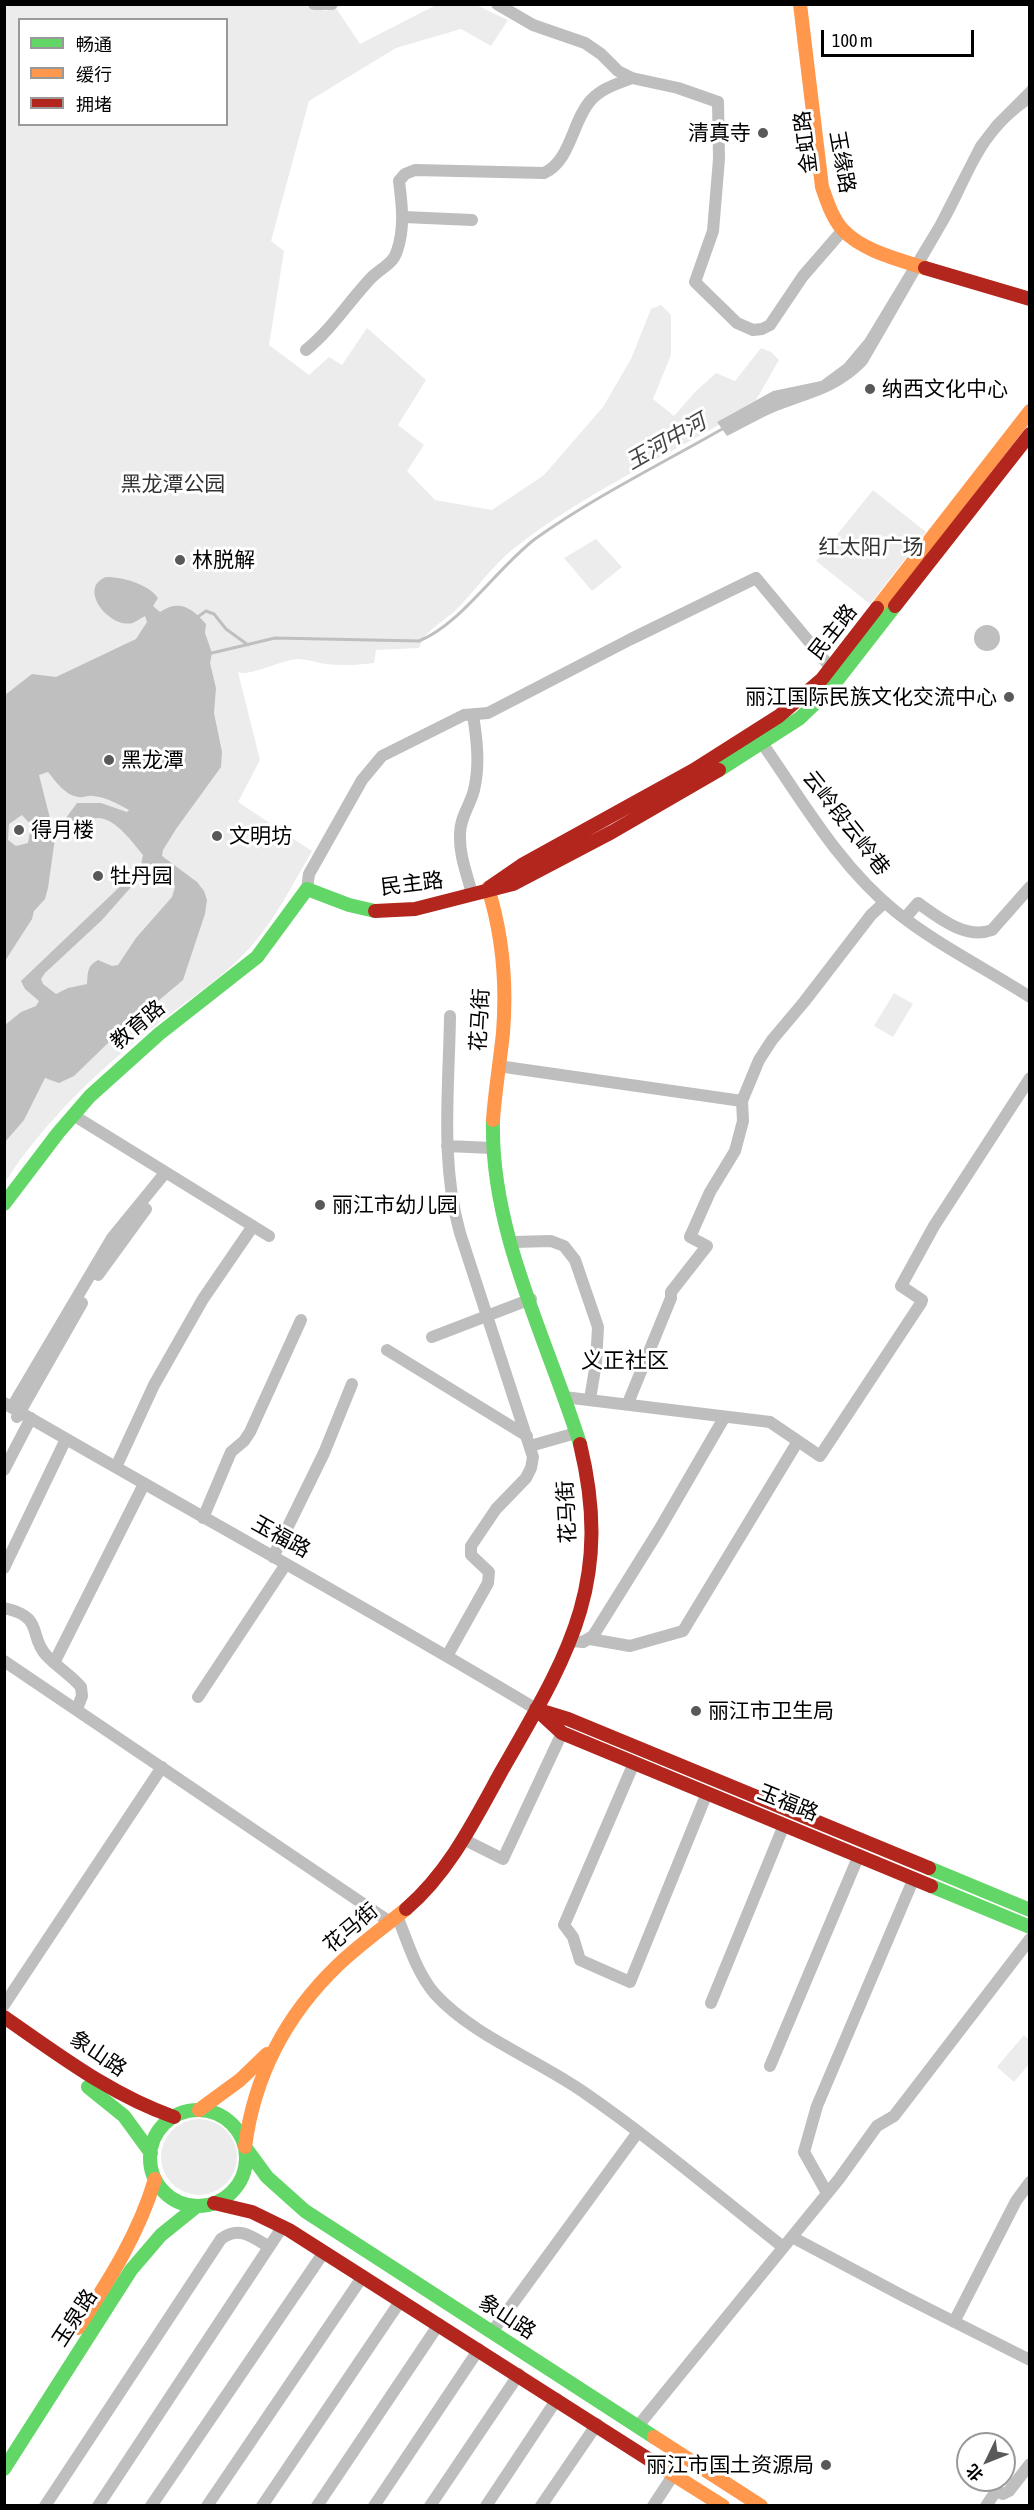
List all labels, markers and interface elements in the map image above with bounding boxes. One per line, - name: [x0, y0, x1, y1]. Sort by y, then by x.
- legend: [18, 18, 228, 126]
- scale bar: [824, 18, 977, 56]
- text: 100 m: [832, 30, 873, 51]
- text: 畅通: [76, 34, 112, 55]
- text: 缓行: [76, 64, 112, 85]
- text: 拥堵: [76, 94, 112, 115]
- street label: 金虹路: [790, 109, 822, 175]
- place label: 清真寺: [688, 120, 751, 146]
- marker: 清真寺: [756, 126, 770, 140]
- street label: 玉缘路: [824, 129, 860, 195]
- place label: 纳西文化中心: [882, 376, 1008, 402]
- marker: 纳西文化中心: [863, 382, 877, 396]
- water label: 玉河中河: [621, 409, 711, 475]
- park label: 黑龙潭公园: [121, 471, 225, 497]
- park label: 红太阳广场: [819, 534, 923, 560]
- place label: 林脱解: [192, 547, 255, 573]
- marker: 林脱解: [173, 553, 187, 567]
- street label: 民主路: [804, 599, 862, 665]
- place label: 丽江国际民族文化交流中心: [745, 684, 997, 710]
- marker: 丽江国际民族文化交流中心: [1002, 690, 1016, 704]
- place label: 黑龙潭: [121, 747, 184, 773]
- marker: 黑龙潭: [102, 753, 116, 767]
- street label: 云岭段云岭巷: [797, 766, 895, 880]
- place label: 得月楼: [31, 817, 94, 843]
- marker: 得月楼: [12, 823, 26, 837]
- place label: 文明坊: [229, 823, 292, 849]
- marker: 文明坊: [210, 829, 224, 843]
- place label: 牡丹园: [110, 863, 173, 889]
- street label: 民主路: [379, 868, 445, 900]
- marker: 牡丹园: [91, 869, 105, 883]
- street label: 花马街: [466, 988, 494, 1052]
- street label: 教育路: [106, 995, 170, 1055]
- place label: 丽江市幼儿园: [332, 1192, 458, 1218]
- marker: 丽江市幼儿园: [313, 1198, 327, 1212]
- district label: 义正社区: [581, 1348, 669, 1374]
- street label: 花马街: [553, 1480, 581, 1544]
- street label: 玉福路: [247, 1511, 315, 1563]
- place label: 丽江市卫生局: [708, 1698, 834, 1724]
- marker: 丽江市卫生局: [689, 1704, 703, 1718]
- street label: 玉福路: [754, 1780, 822, 1826]
- street label: 花马街: [319, 1898, 383, 1958]
- street label: 象山路: [65, 2026, 131, 2082]
- street label: 玉泉路: [47, 2285, 103, 2351]
- street label: 象山路: [474, 2289, 540, 2345]
- north arrow: [956, 2432, 1016, 2492]
- place label: 丽江市国土资源局: [646, 2452, 814, 2478]
- marker: 丽江市国土资源局: [819, 2458, 833, 2472]
- text: 北: [962, 2461, 986, 2485]

